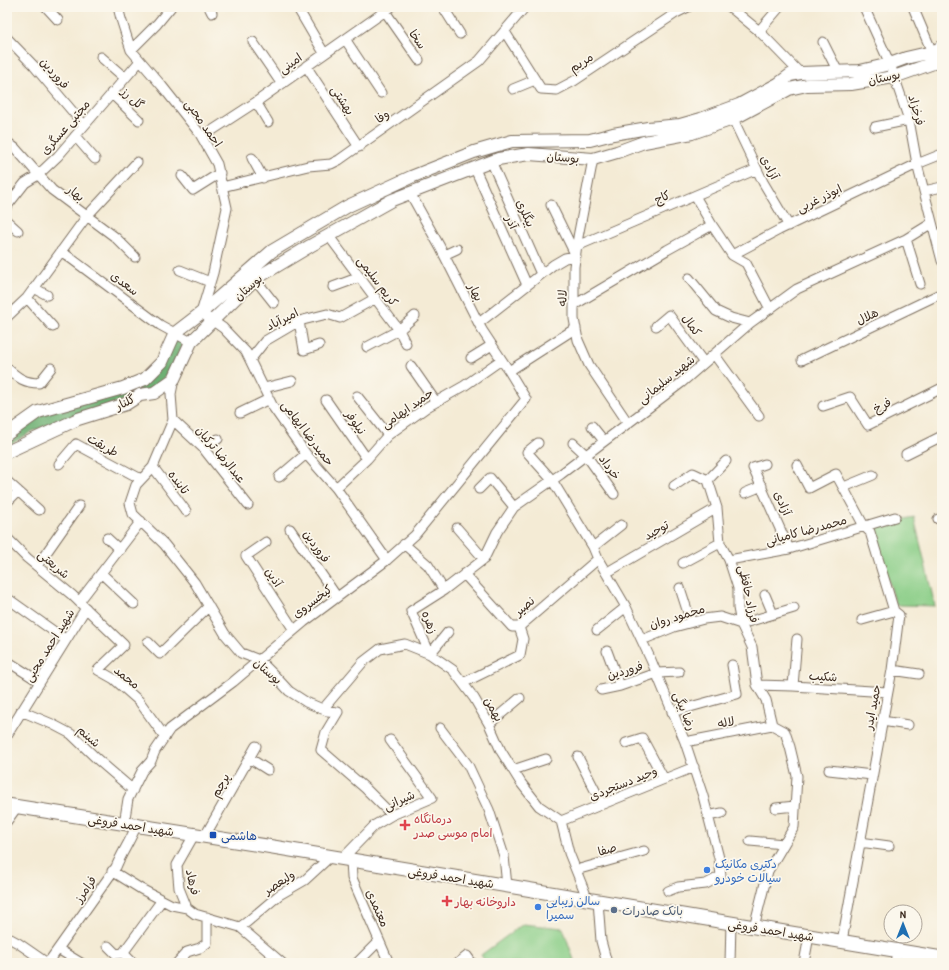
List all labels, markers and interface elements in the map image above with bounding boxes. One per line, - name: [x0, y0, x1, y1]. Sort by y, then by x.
- street label: سخا: [405, 26, 431, 52]
- street label: مریم: [566, 48, 597, 77]
- street label: امینی: [275, 49, 305, 77]
- street label: فروردین: [37, 54, 73, 92]
- street label: بوستان: [866, 65, 902, 89]
- street label: گل رز: [117, 82, 148, 113]
- street label: بهشتی: [327, 82, 359, 118]
- street label: فرخزاد: [905, 93, 929, 127]
- street label: مجتبی عسگری: [36, 96, 94, 158]
- street label: احمد محبی: [181, 96, 227, 150]
- street label: وفا: [371, 105, 393, 127]
- street label: بوستان: [546, 147, 580, 167]
- street label: آزادی: [757, 152, 784, 183]
- street label: بهار: [63, 180, 88, 205]
- street label: ابوذر غربی: [793, 180, 845, 216]
- street label: کاج: [651, 186, 673, 209]
- street label: بیگلری: [512, 196, 540, 230]
- street label: آذر: [501, 212, 523, 232]
- street label: کریم سلیمی: [353, 252, 402, 310]
- street label: سعدی: [107, 267, 143, 299]
- street label: بوستان: [230, 270, 266, 304]
- street label: بهار: [464, 279, 488, 304]
- street label: لاله: [553, 289, 571, 307]
- street label: هلال: [853, 303, 881, 329]
- street label: امیرآباد: [263, 304, 301, 334]
- street label: کمال: [678, 310, 706, 340]
- street label: شهید سلیمانی: [634, 351, 698, 407]
- street label: حمید ایهامی: [378, 384, 436, 432]
- street label: گلنار: [111, 390, 138, 415]
- street label: فرخ: [870, 393, 895, 418]
- street label: حمیدرضا ایهامی: [278, 397, 338, 469]
- street label: نیلوفر: [341, 406, 370, 438]
- street label: عبدالرضا ترکیان: [192, 422, 250, 486]
- street label: طریقت: [84, 429, 122, 461]
- street label: خرداد: [595, 451, 625, 483]
- street label: تابنده: [164, 466, 194, 498]
- street label: آزادی: [770, 488, 796, 519]
- street label: محمدرضا کامیانی: [763, 511, 849, 549]
- street label: توحید: [640, 516, 672, 544]
- street label: فروردین: [299, 526, 335, 566]
- street label: شریعتی: [34, 546, 74, 582]
- street label: آذین: [261, 564, 287, 591]
- street label: فرزاد حافظی: [735, 564, 763, 624]
- street label: کیخسروی: [288, 580, 336, 622]
- street label: نصیر: [509, 592, 538, 621]
- street label: محمود روان: [647, 600, 707, 632]
- street label: شهید احمد محبی: [20, 605, 78, 685]
- street label: زهره: [418, 608, 442, 636]
- street label: بوستان: [250, 654, 286, 688]
- street label: فروردین: [605, 657, 645, 683]
- street label: محمد: [110, 661, 144, 693]
- street label: شکیب: [808, 667, 838, 685]
- street label: حمید ایدر: [859, 683, 885, 732]
- street label: رضا بیگی: [670, 689, 700, 733]
- street label: بهمن: [480, 694, 508, 724]
- street label: لاله: [716, 712, 736, 732]
- street label: شبنم: [73, 721, 104, 752]
- street label: وحید دستجردی: [586, 762, 660, 804]
- street label: پرچم: [206, 770, 234, 801]
- street label: شیرانی: [381, 786, 417, 814]
- street label: شهید احمد فروغی: [87, 810, 175, 840]
- place label: درمانگاه امام موسی صدر: [413, 810, 493, 842]
- marker: درمانگاه امام موسی صدر: [399, 819, 411, 831]
- place label: هاشمی: [221, 827, 257, 844]
- marker: هاشمی: [208, 830, 218, 840]
- street label: صفا: [596, 838, 618, 860]
- place label: دکتری مکانیک سیالات خودرو: [714, 855, 781, 886]
- street label: شهید احمد فروغی: [407, 862, 495, 892]
- marker: دکتری مکانیک سیالات خودرو: [702, 865, 712, 875]
- street label: ولیعصر: [259, 866, 298, 899]
- street label: فرهاد: [182, 867, 204, 897]
- street label: فرامرز: [69, 872, 100, 907]
- street label: معتمدی: [362, 886, 394, 930]
- place label: سالن زیبایی سمیرا: [546, 892, 600, 923]
- place label: داروخانه بهار: [454, 893, 516, 910]
- marker: داروخانه بهار: [442, 896, 452, 906]
- marker: سالن زیبایی سمیرا: [533, 902, 543, 912]
- place label: بانک صادرات: [622, 902, 683, 919]
- north arrow: [883, 904, 923, 944]
- marker: بانک صادرات: [609, 905, 619, 915]
- text: N: [900, 907, 906, 921]
- street label: شهید احمد فروغی: [727, 915, 815, 945]

